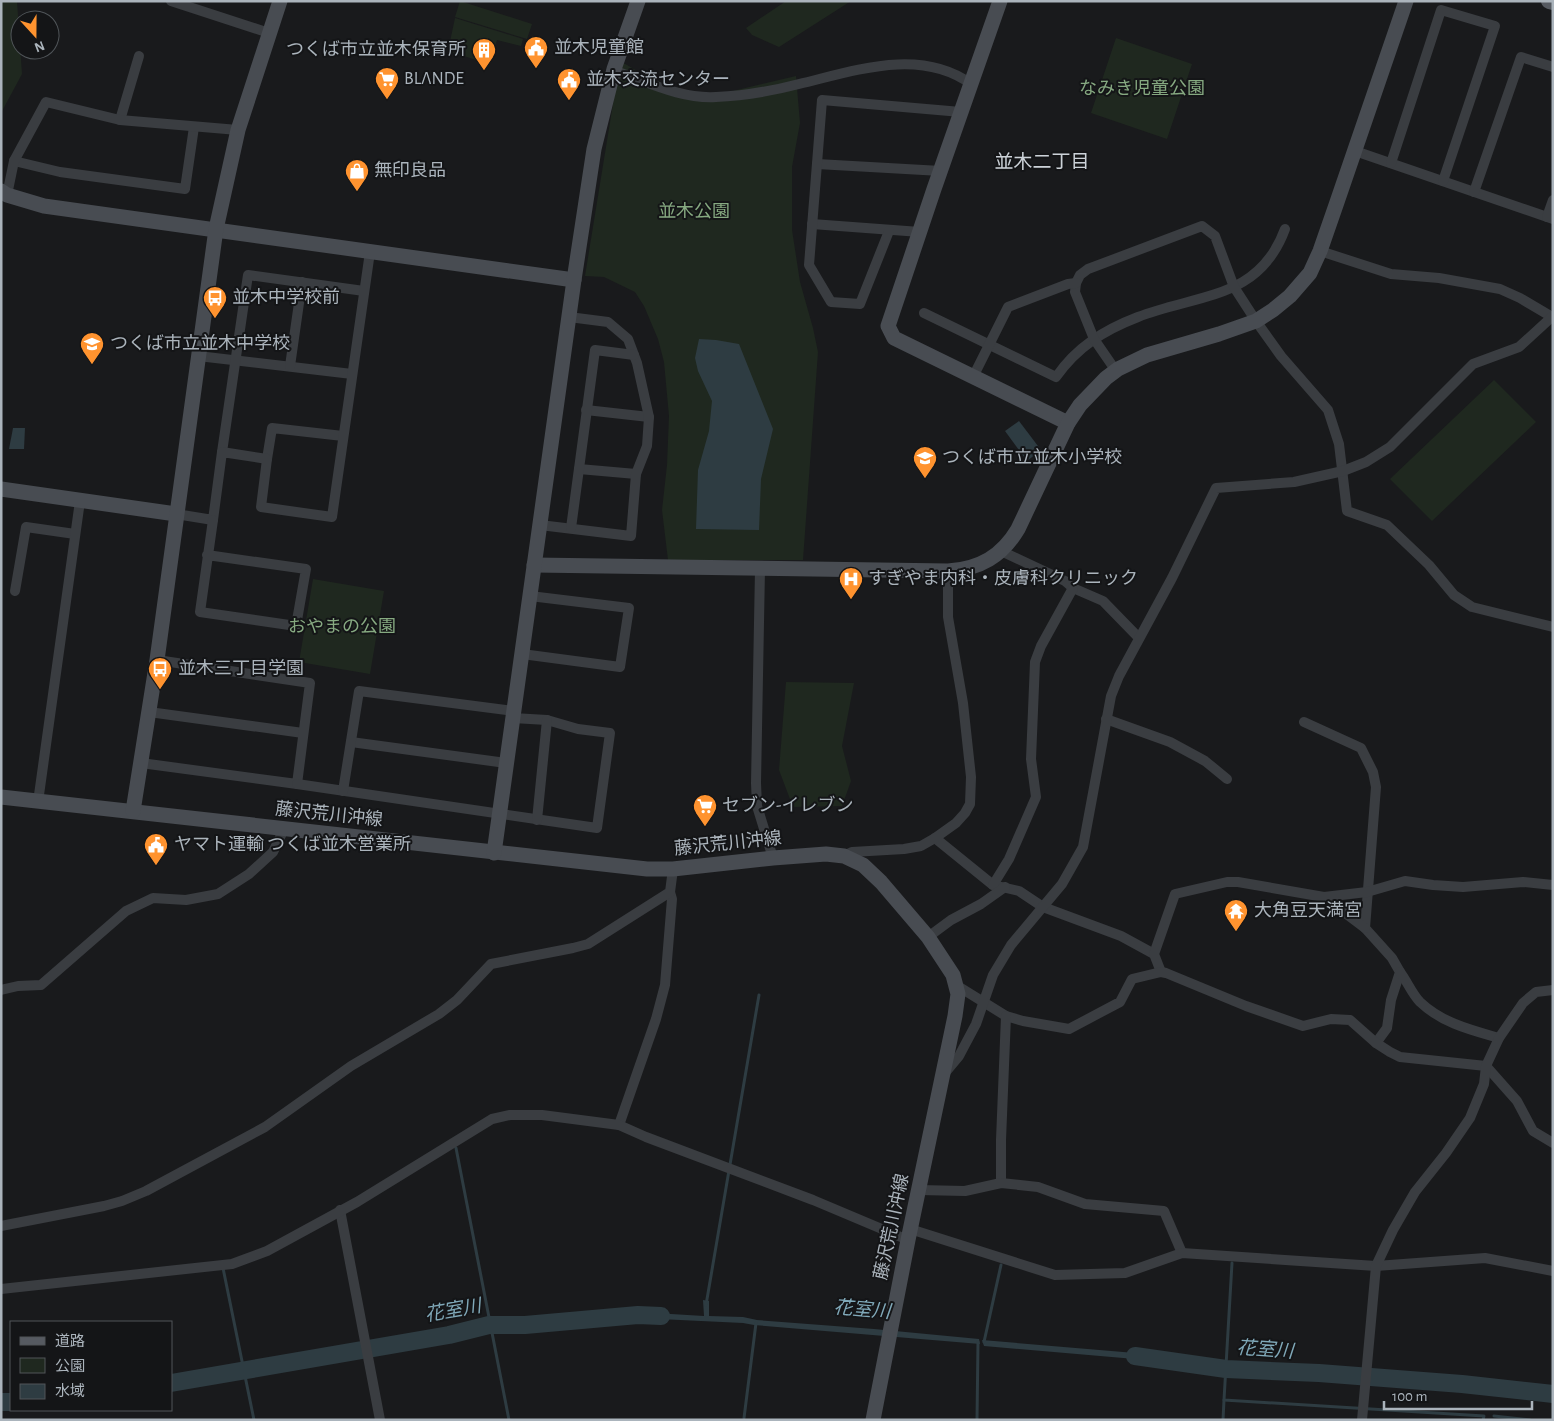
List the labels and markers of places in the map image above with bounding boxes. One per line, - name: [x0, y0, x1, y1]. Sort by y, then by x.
- public building icon: 並木児童館: [523, 35, 549, 69]
- building icon: つくば市立並木保育所: [471, 37, 497, 71]
- place label: 並木児童館: [554, 37, 644, 57]
- place label: つくば市立並木保育所: [286, 39, 466, 59]
- supermarket icon: BLΛNDE: [374, 66, 400, 100]
- public building icon: 並木交流センター: [556, 67, 582, 101]
- place label: 並木交流センター: [586, 69, 730, 89]
- place label: BLΛNDE: [404, 70, 464, 88]
- shop icon: 無印良品: [344, 158, 370, 192]
- place label: 無印良品: [374, 160, 446, 180]
- bus stop icon: 並木中学校前: [202, 285, 228, 319]
- place label: 並木中学校前: [232, 287, 340, 307]
- school or university icon: つくば市立並木中学校: [79, 331, 105, 365]
- place label: つくば市立並木中学校: [110, 333, 290, 353]
- school or university icon: つくば市立並木小学校: [912, 445, 938, 479]
- place label: つくば市立並木小学校: [942, 447, 1122, 467]
- hospital icon: すぎやま内科・皮膚科クリニック: [838, 566, 864, 600]
- place label: すぎやま内科・皮膚科クリニック: [868, 568, 1138, 588]
- bus stop icon: 並木三丁目学園: [147, 656, 173, 690]
- place label: 並木三丁目学園: [178, 658, 304, 678]
- supermarket icon: セブン-イレブン: [692, 793, 718, 827]
- place label: セブン-イレブン: [722, 795, 854, 815]
- public building icon: ヤマト運輸 つくば並木営業所: [143, 832, 169, 866]
- place label: ヤマト運輸 つくば並木営業所: [174, 834, 411, 854]
- temple icon: 大角豆天満宮: [1223, 898, 1249, 932]
- place label: 大角豆天満宮: [1254, 900, 1362, 920]

